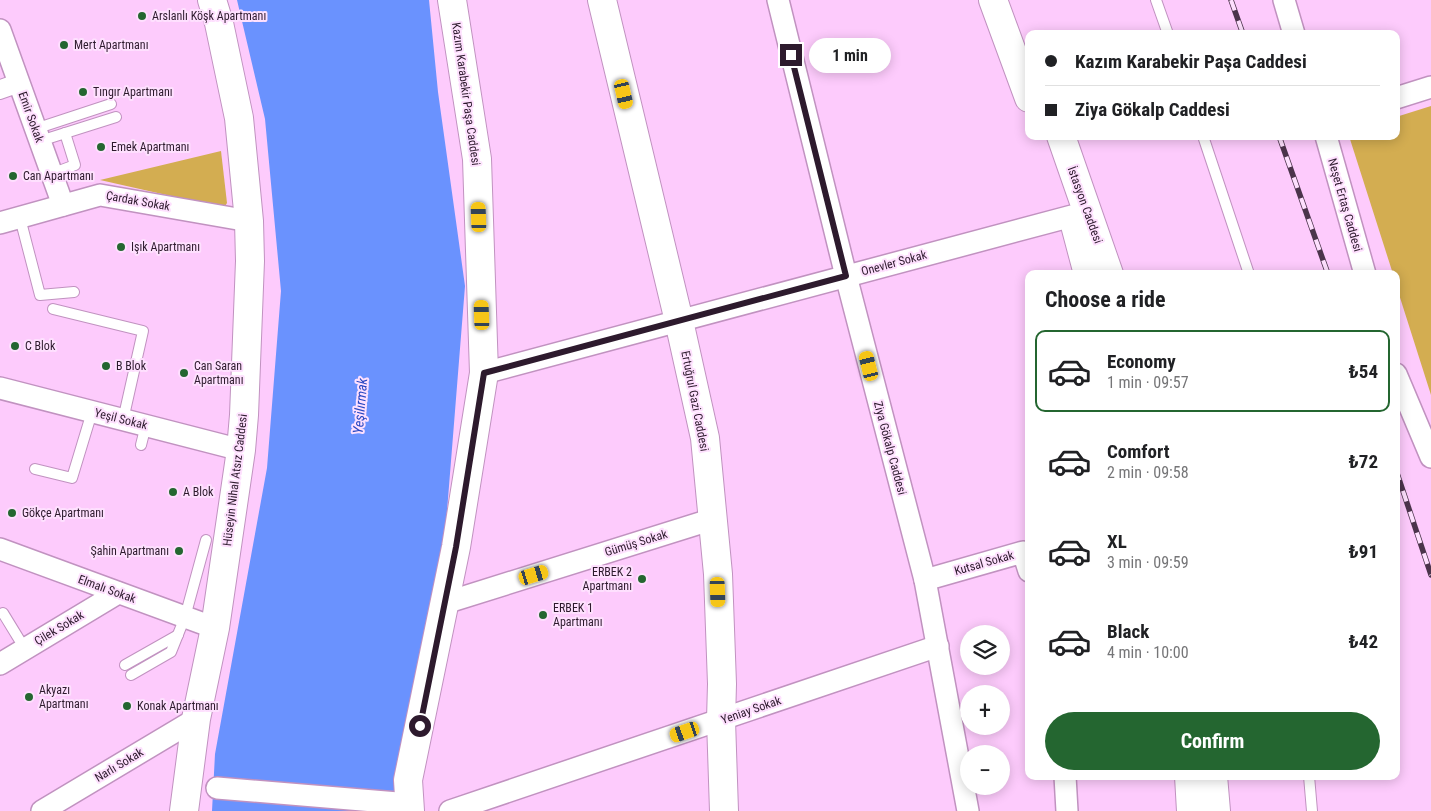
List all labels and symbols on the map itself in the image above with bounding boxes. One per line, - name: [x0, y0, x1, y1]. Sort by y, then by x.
- place label: Arslanlı Köşk Apartmanı: [152, 9, 266, 23]
- marker: Arslanlı Köşk Apartmanı: [136, 10, 148, 22]
- street label: Kazım Karabekir Paşa Caddesi: [449, 22, 483, 166]
- place label: Mert Apartmanı: [74, 38, 148, 52]
- callout: 1 min: [808, 38, 891, 72]
- marker: Mert Apartmanı: [58, 39, 70, 51]
- route end: [780, 44, 802, 66]
- car: [613, 78, 634, 110]
- place label: Tıngır Apartmanı: [93, 85, 173, 99]
- marker: Tıngır Apartmanı: [77, 86, 89, 98]
- street label: Emir Sokak: [15, 90, 47, 145]
- place label: Emek Apartmanı: [111, 140, 189, 154]
- marker: Emek Apartmanı: [95, 141, 107, 153]
- street label: Neşet Ertaş Caddesi: [1325, 157, 1365, 253]
- street label: İstasyon Caddesi: [1065, 164, 1106, 245]
- place label: Can Apartmanı: [23, 169, 94, 183]
- marker: Can Apartmanı: [7, 170, 19, 182]
- street label: Çardak Sokak: [105, 188, 172, 214]
- car: [470, 202, 487, 232]
- place label: Işık Apartmanı: [131, 240, 200, 254]
- marker: Işık Apartmanı: [115, 241, 127, 253]
- street label: Onevler Sokak: [860, 247, 929, 278]
- car: [473, 300, 490, 330]
- place label: C Blok: [25, 339, 56, 353]
- marker: C Blok: [9, 340, 21, 352]
- street label: Ertuğrul Gazi Caddesi: [678, 350, 712, 452]
- car: [858, 350, 879, 382]
- place label: B Blok: [116, 359, 147, 373]
- place label: Can Saran Apartmanı: [194, 359, 244, 387]
- marker: B Blok: [100, 360, 112, 372]
- marker: Can Saran Apartmanı: [178, 367, 190, 379]
- water label: Yeşilırmak: [350, 377, 370, 434]
- street label: Ziya Gökalp Caddesi: [871, 400, 909, 496]
- street label: Yeşil Sokak: [93, 406, 150, 432]
- street label: Hüseyin Nihal Atsız Caddesi: [220, 413, 250, 547]
- place label: A Blok: [183, 485, 214, 499]
- marker: A Blok: [167, 486, 179, 498]
- place label: Gökçe Apartmanı: [22, 506, 104, 520]
- marker: Gökçe Apartmanı: [6, 507, 18, 519]
- street label: Gümüş Sokak: [603, 527, 670, 559]
- place label: Şahin Apartmanı: [90, 544, 169, 558]
- marker: Şahin Apartmanı: [173, 545, 185, 557]
- street label: Kutsal Sokak: [953, 548, 1016, 578]
- car: [517, 563, 550, 587]
- place label: ERBEK 2 Apartmanı: [582, 565, 632, 593]
- street label: Elmalı Sokak: [76, 572, 138, 606]
- marker: ERBEK 2 Apartmanı: [636, 573, 648, 585]
- car: [709, 577, 726, 607]
- place label: ERBEK 1 Apartmanı: [553, 601, 603, 629]
- street label: Çilek Sokak: [32, 608, 87, 648]
- marker: ERBEK 1 Apartmanı: [537, 609, 549, 621]
- place label: Akyazı Apartmanı: [39, 683, 89, 711]
- marker: Akyazı Apartmanı: [23, 691, 35, 703]
- street label: Yeniay Sokak: [719, 693, 783, 727]
- place label: Konak Apartmanı: [137, 699, 219, 713]
- marker: Konak Apartmanı: [121, 700, 133, 712]
- route start: [409, 715, 431, 737]
- car: [668, 720, 701, 744]
- street label: Narlı Sokak: [92, 745, 146, 785]

